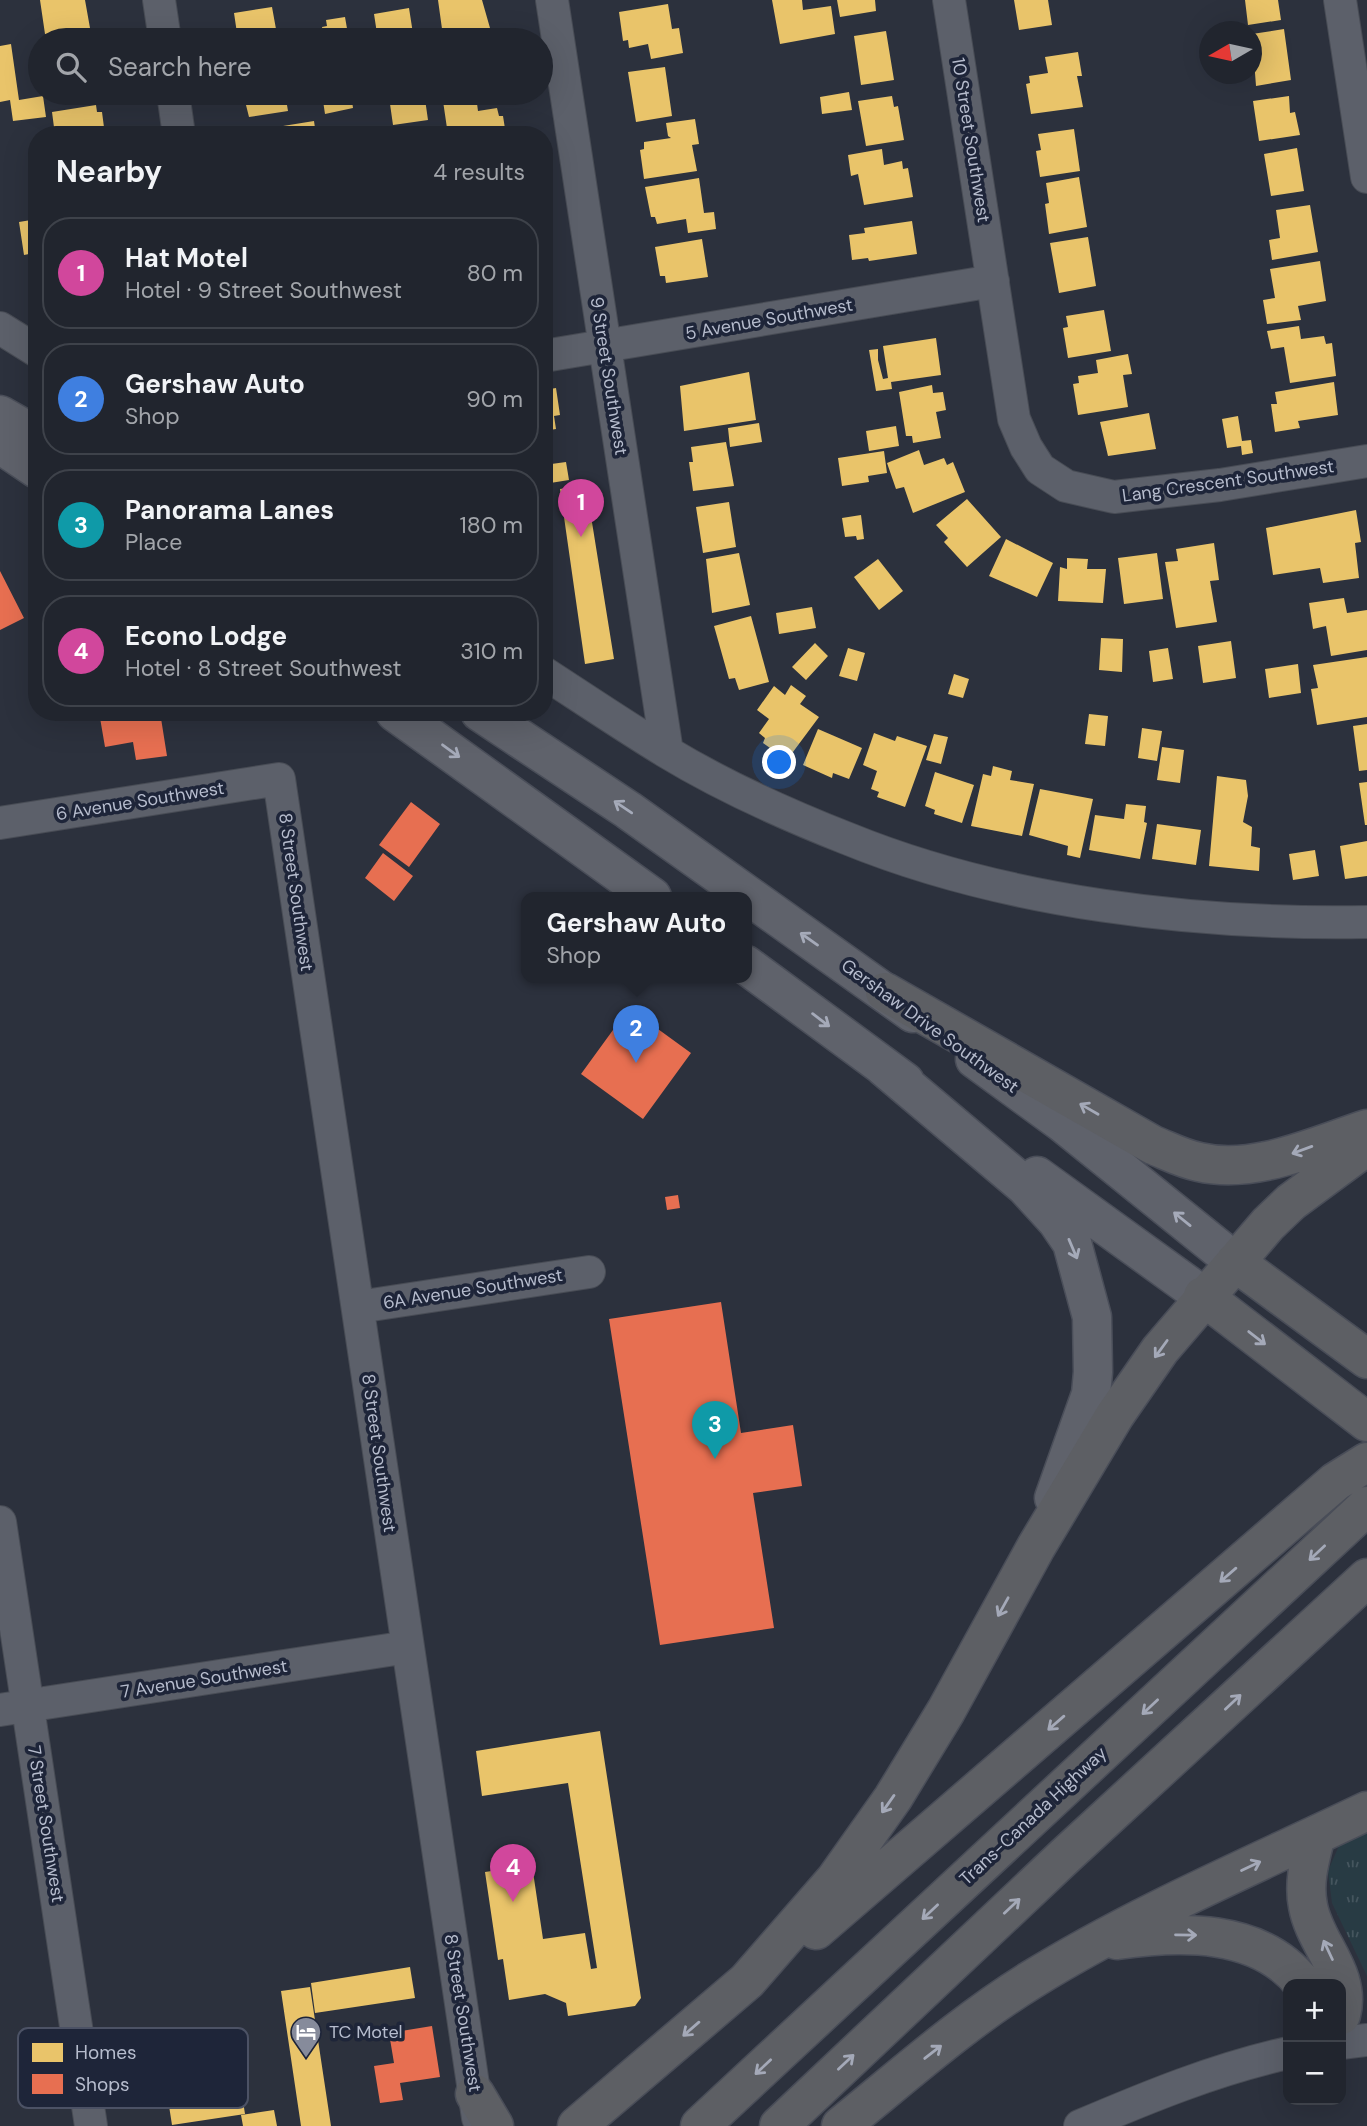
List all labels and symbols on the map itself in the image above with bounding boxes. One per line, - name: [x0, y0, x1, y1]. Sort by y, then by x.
- north arrow: [1199, 21, 1262, 84]
- street label: 10 Street Southwest: [946, 56, 996, 224]
- street label: 5 Avenue Southwest: [683, 292, 855, 346]
- street label: 9 Street Southwest: [585, 295, 633, 457]
- street label: Lang Crescent Southwest: [1120, 454, 1336, 508]
- pin: 1: [558, 479, 604, 537]
- one-way arrow: [442, 743, 461, 758]
- your location: [762, 745, 796, 779]
- street label: 6 Avenue Southwest: [54, 776, 226, 826]
- one-way arrow: [614, 800, 634, 814]
- street label: 8 Street Southwest: [273, 811, 319, 973]
- one-way arrow: [800, 932, 819, 946]
- street label: Gershaw Drive Southwest: [837, 954, 1023, 1098]
- pin: 2: [613, 1005, 659, 1063]
- one-way arrow: [811, 1013, 830, 1028]
- one-way arrow: [1080, 1102, 1100, 1116]
- one-way arrow: [1292, 1145, 1314, 1157]
- one-way arrow: [1174, 1212, 1192, 1227]
- one-way arrow: [1067, 1238, 1080, 1259]
- street label: 6A Avenue Southwest: [382, 1263, 564, 1315]
- one-way arrow: [1247, 1330, 1265, 1346]
- one-way arrow: [1154, 1339, 1168, 1358]
- street label: 8 Street Southwest: [356, 1372, 402, 1534]
- pin: 3: [692, 1401, 738, 1459]
- one-way arrow: [1309, 1544, 1326, 1561]
- one-way arrow: [1219, 1567, 1237, 1583]
- one-way arrow: [996, 1597, 1010, 1617]
- street label: 7 Avenue Southwest: [119, 1654, 289, 1704]
- one-way arrow: [1224, 1693, 1241, 1710]
- one-way arrow: [1142, 1699, 1159, 1716]
- one-way arrow: [1047, 1715, 1065, 1731]
- street label: Trans-Canada Highway: [954, 1741, 1112, 1891]
- street label: 7 Street Southwest: [22, 1744, 70, 1904]
- one-way arrow: [881, 1794, 896, 1813]
- pin: 4: [490, 1844, 536, 1902]
- one-way arrow: [1240, 1859, 1261, 1872]
- one-way arrow: [1003, 1898, 1021, 1914]
- one-way arrow: [922, 1904, 939, 1921]
- one-way arrow: [1174, 1928, 1197, 1941]
- street label: 8 Street Southwest: [439, 1932, 487, 2094]
- one-way arrow: [1321, 1940, 1334, 1961]
- hotel icon: TC Motel: [289, 2015, 323, 2059]
- place label: TC Motel: [329, 2020, 403, 2044]
- one-way arrow: [682, 2021, 700, 2037]
- legend: [18, 2028, 248, 2108]
- text: Homes: [75, 2040, 136, 2065]
- one-way arrow: [923, 2045, 941, 2060]
- one-way arrow: [837, 2054, 854, 2071]
- one-way arrow: [754, 2059, 772, 2075]
- text: Shops: [75, 2072, 130, 2097]

